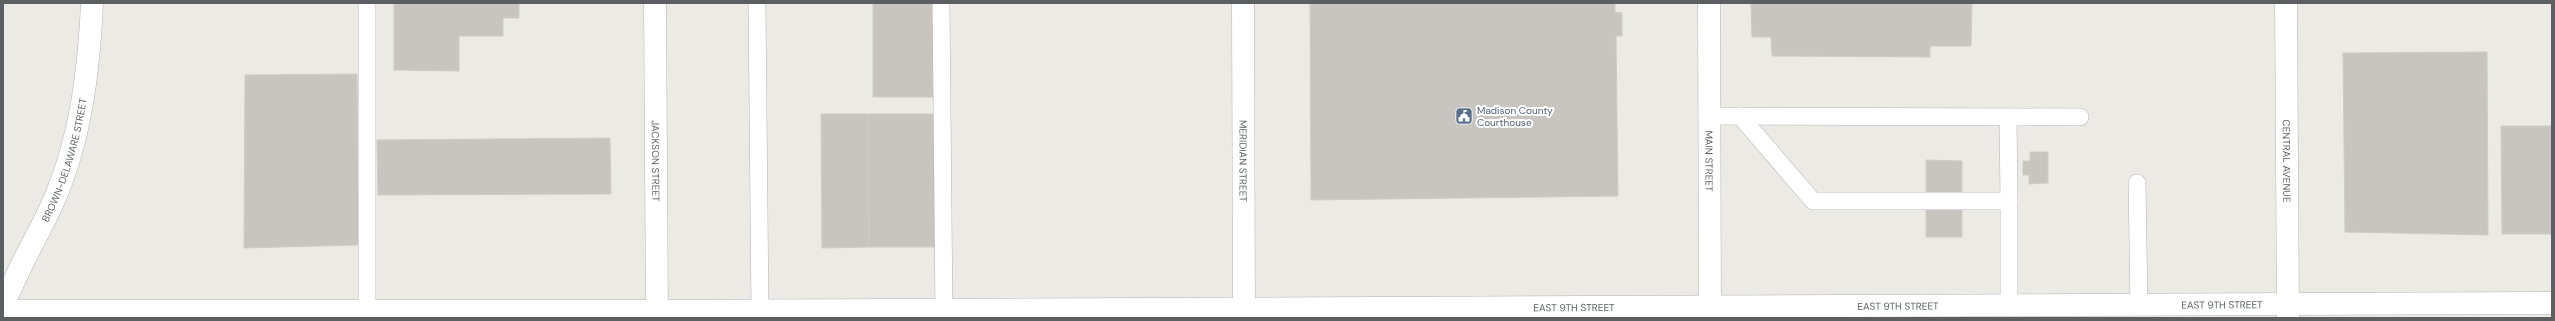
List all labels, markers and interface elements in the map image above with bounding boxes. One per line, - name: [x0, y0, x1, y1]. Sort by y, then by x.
- street label: BROWN-DELAWARE STREET: [38, 97, 89, 224]
- place label: Madison County Courthouse: [1477, 104, 1553, 129]
- public building icon: Madison County Courthouse: [1454, 106, 1474, 126]
- street label: CENTRAL AVENUE: [2280, 119, 2294, 203]
- street label: JACKSON STREET: [649, 120, 663, 202]
- street label: MERIDIAN STREET: [1237, 120, 1250, 202]
- street label: MAIN STREET: [1703, 130, 1716, 192]
- street label: EAST 9TH STREET: [2181, 298, 2263, 311]
- street label: EAST 9TH STREET: [1857, 299, 1939, 312]
- street label: EAST 9TH STREET: [1533, 300, 1615, 314]

